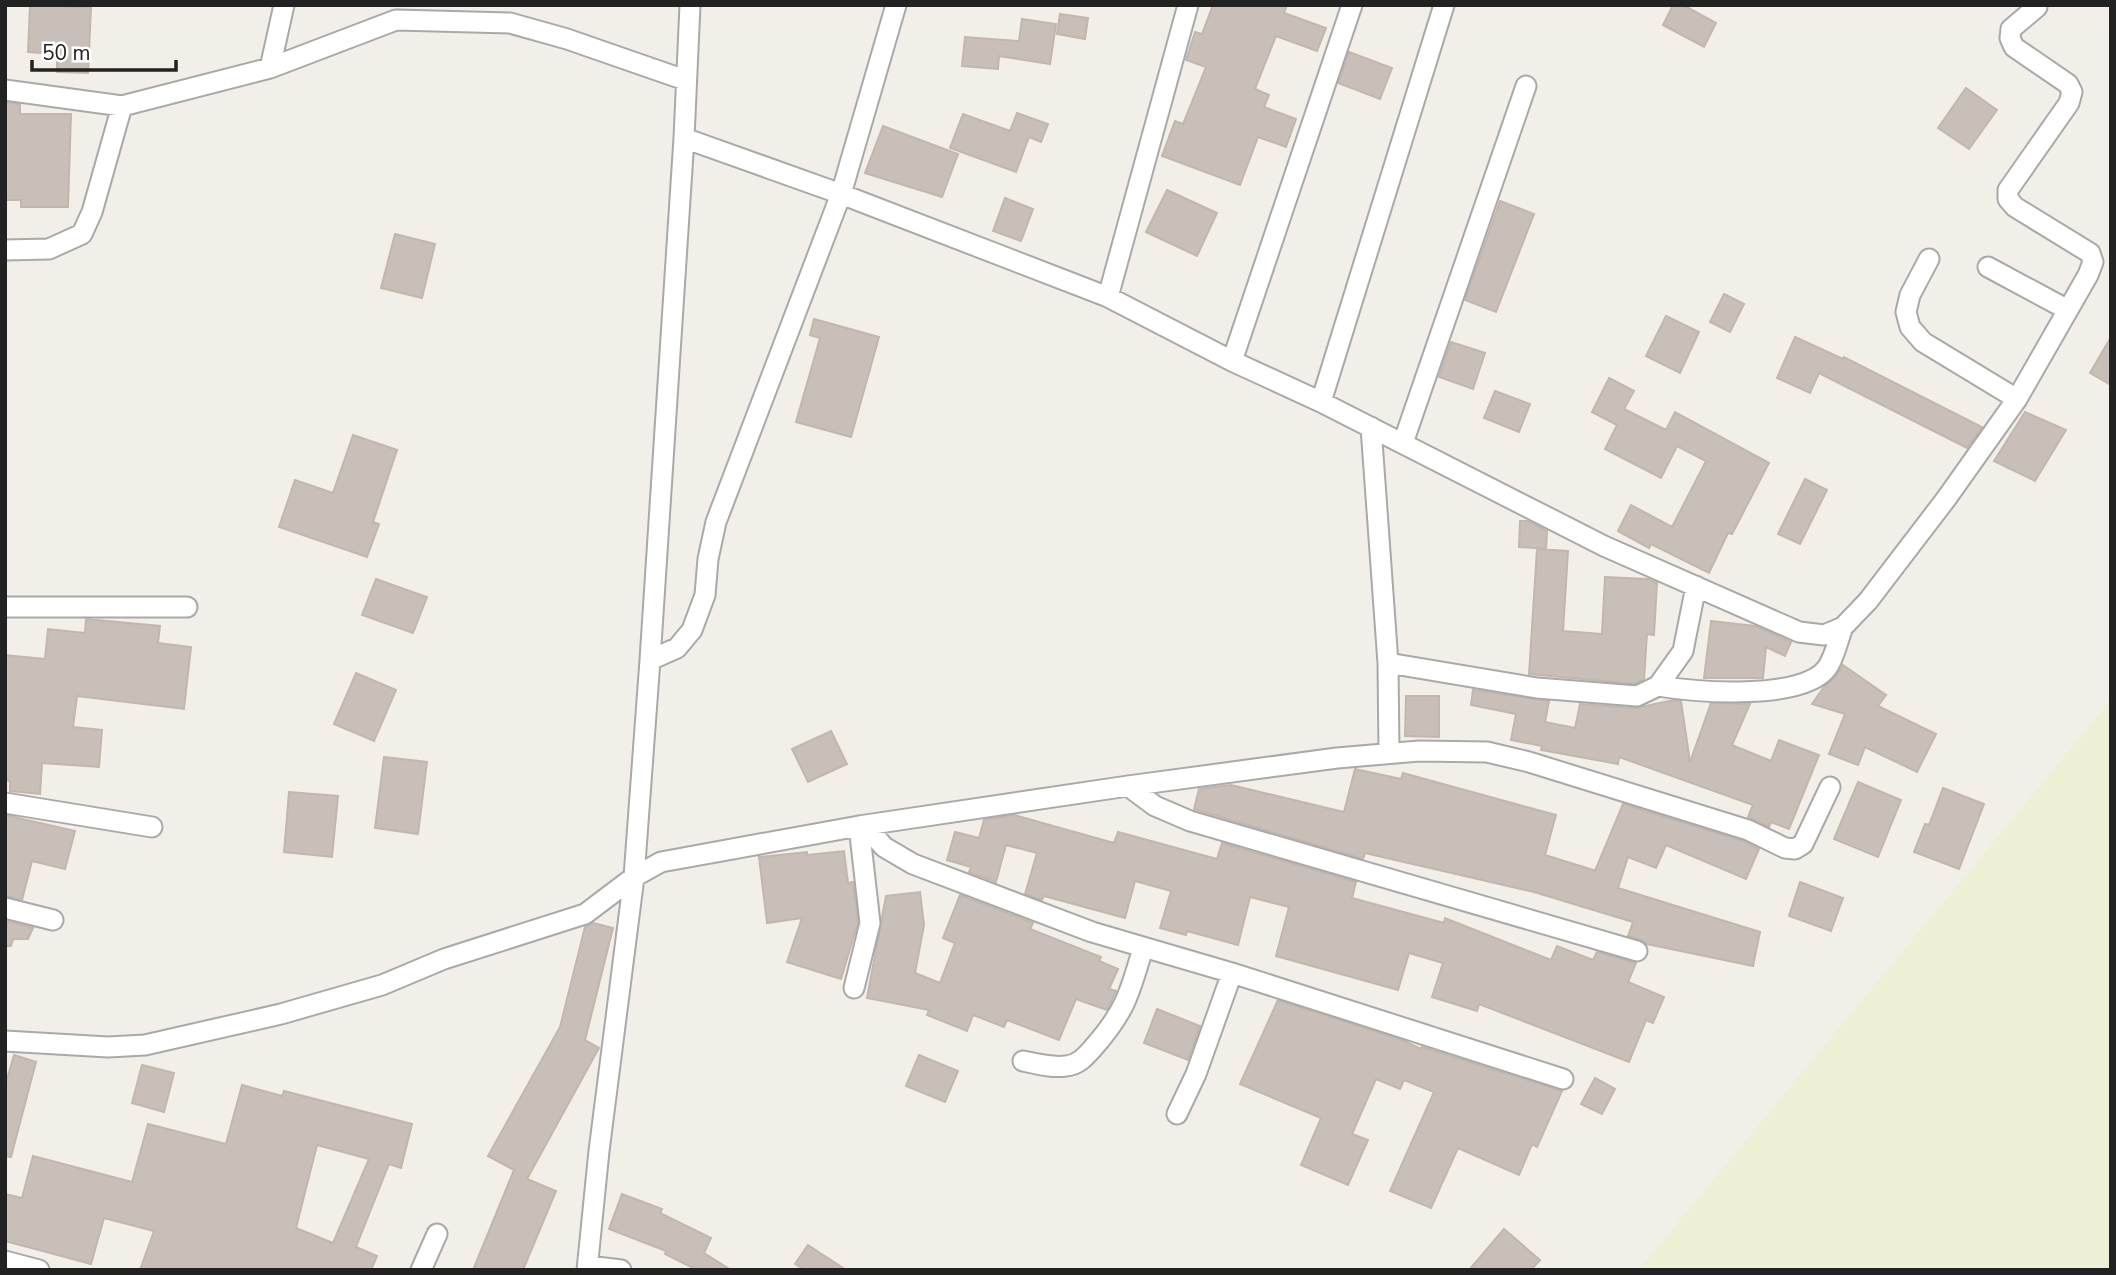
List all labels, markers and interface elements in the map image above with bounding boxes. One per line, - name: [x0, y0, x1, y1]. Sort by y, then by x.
- scale bar: [32, 28, 175, 72]
- text: 50 m: [42, 39, 91, 67]

